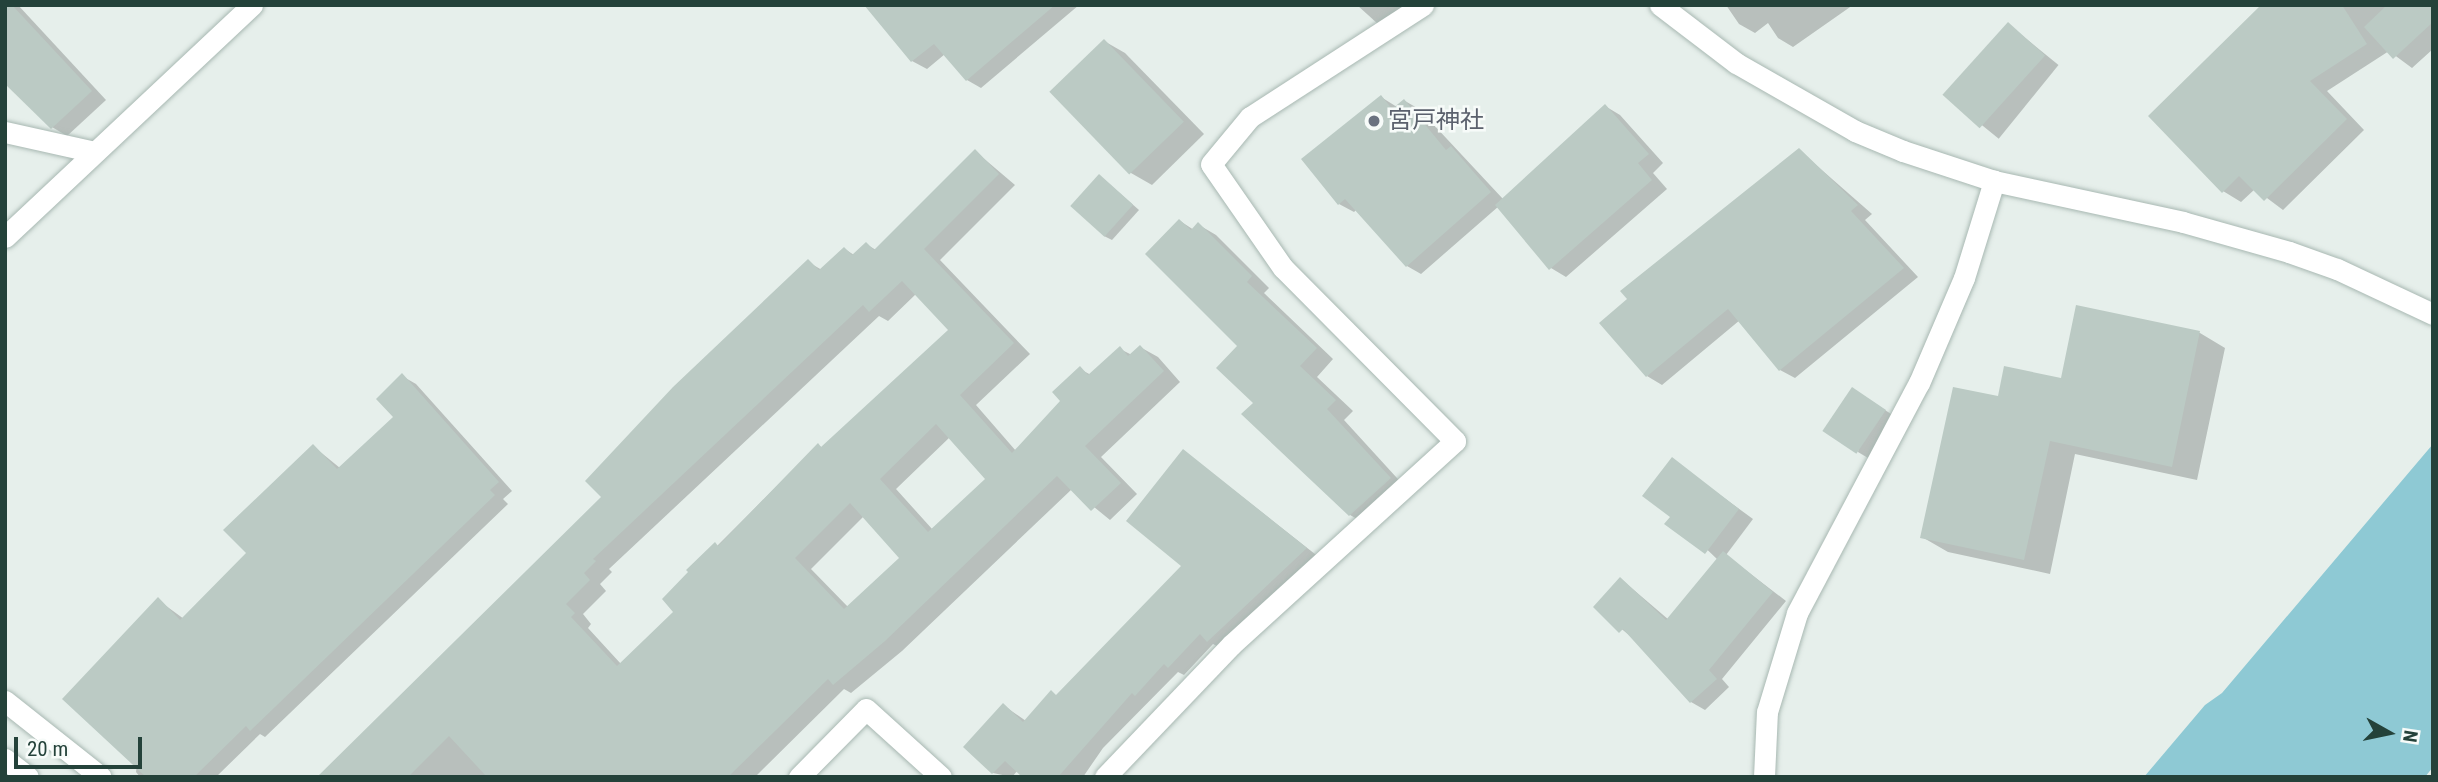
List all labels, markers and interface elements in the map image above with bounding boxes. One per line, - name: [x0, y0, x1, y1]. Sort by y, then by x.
- place label: 宮戸神社: [1388, 107, 1484, 135]
- marker: 宮戸神社: [1366, 113, 1382, 129]
- north arrow: [2354, 698, 2424, 768]
- scale bar: [18, 722, 145, 766]
- text: N: [2398, 729, 2423, 744]
- text: 20 m: [27, 737, 68, 761]

